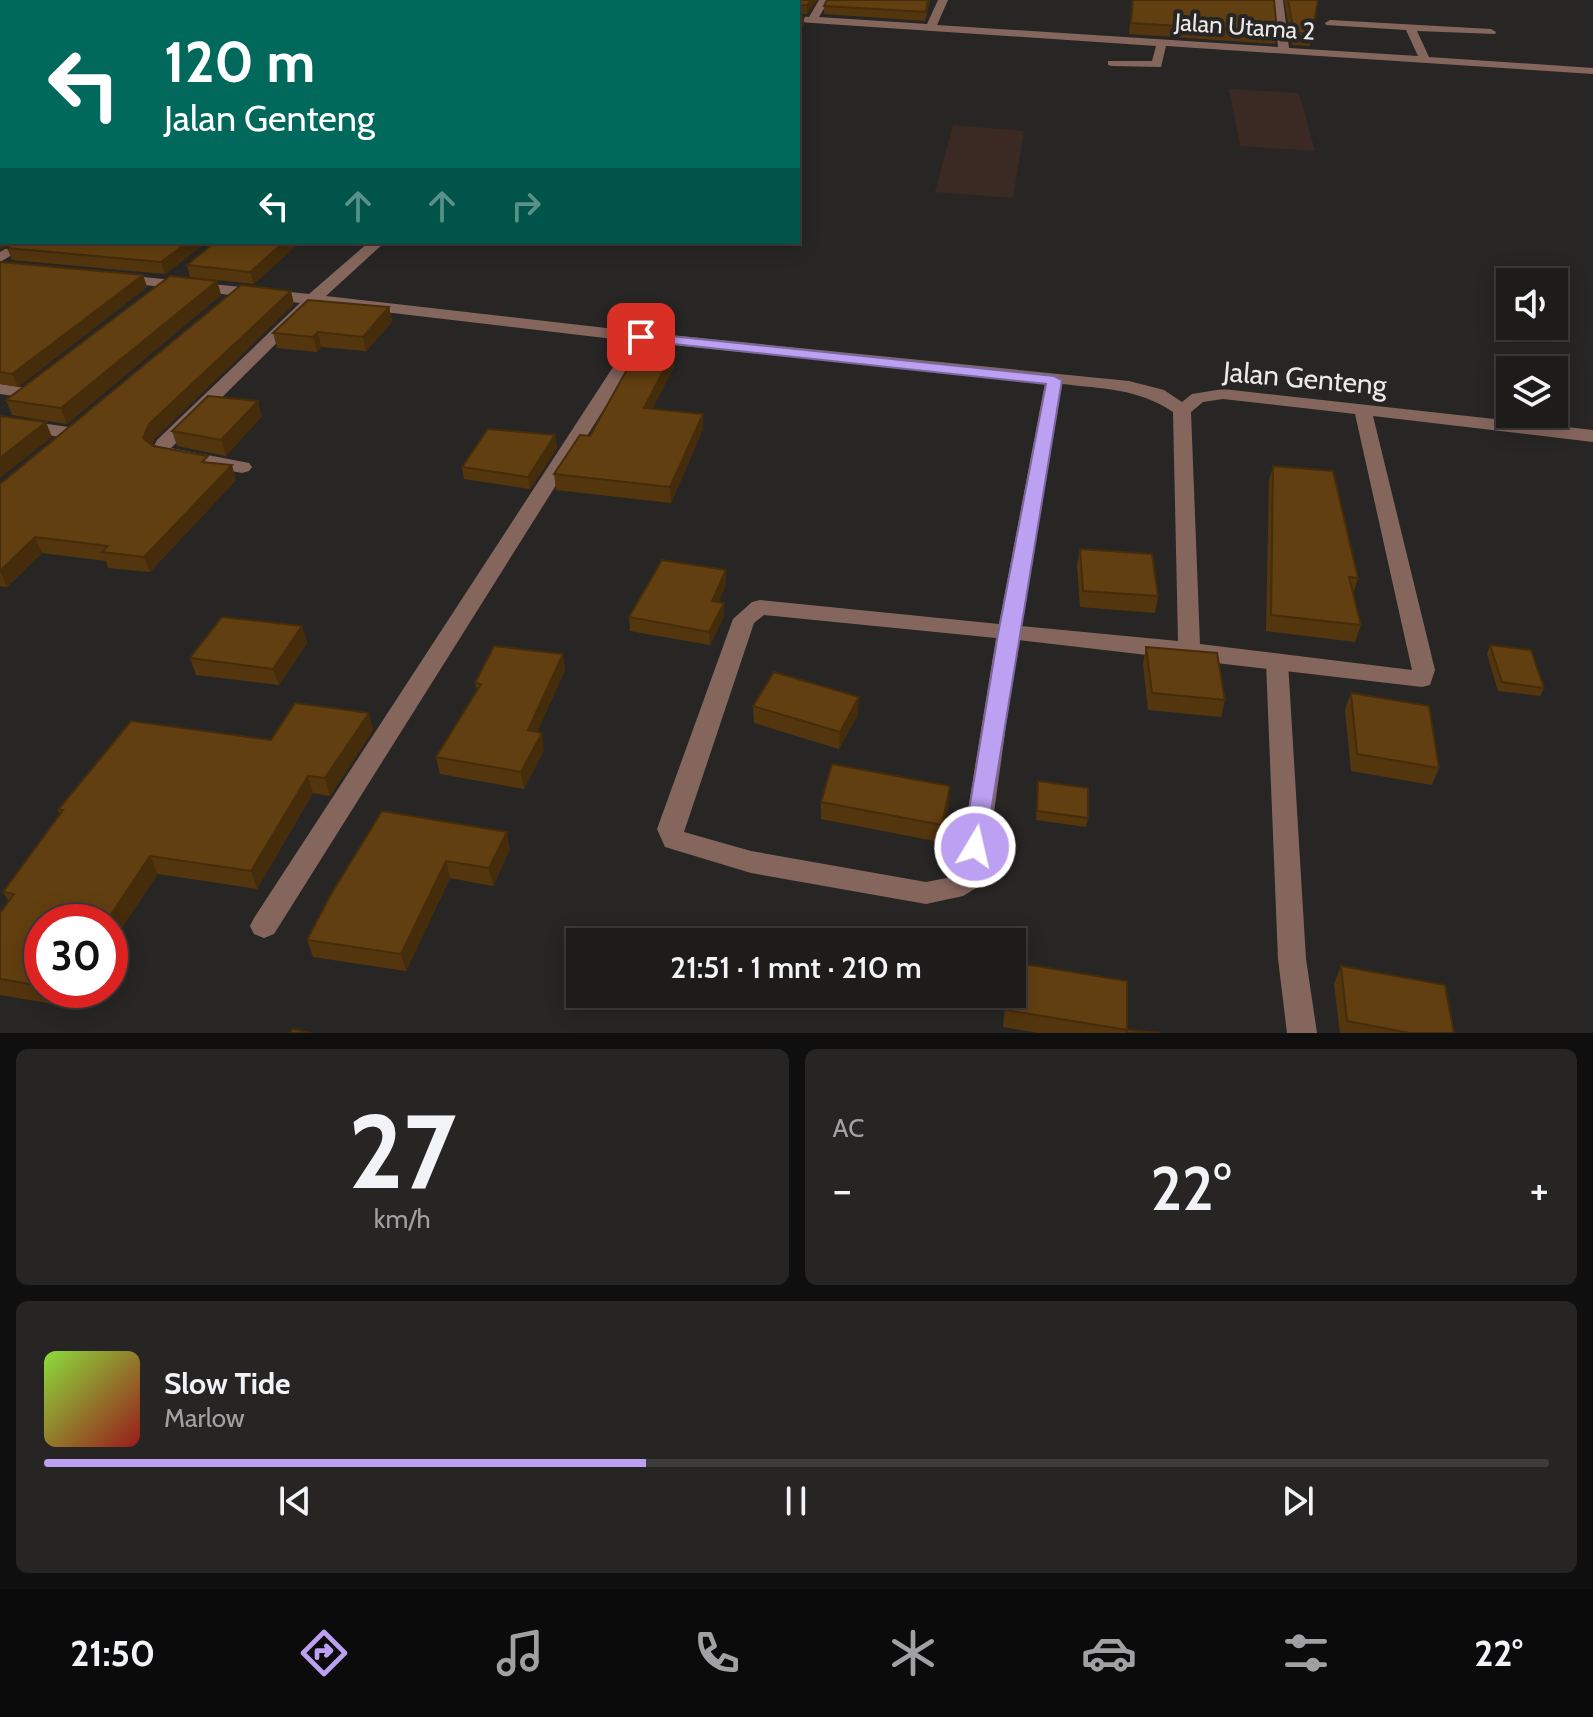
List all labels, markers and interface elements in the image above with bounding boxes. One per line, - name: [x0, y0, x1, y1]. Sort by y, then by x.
- street label: Jalan Utama 2: [1173, 7, 1316, 46]
- text: 120 m: [164, 28, 315, 96]
- icon: left: [32, 32, 136, 136]
- text: Jalan Genteng: [164, 96, 375, 140]
- icon: left: [252, 184, 296, 228]
- icon: ahead: [336, 184, 380, 228]
- icon: ahead: [420, 184, 464, 228]
- icon: right: [504, 184, 548, 228]
- map controls: [1496, 268, 1568, 428]
- button: sound: [1496, 268, 1568, 340]
- pin: [607, 303, 675, 371]
- icon: arrive: [619, 315, 663, 359]
- street label: Jalan Genteng: [1221, 354, 1389, 402]
- button: layers: [1496, 356, 1568, 428]
- position arrow: [933, 805, 1017, 889]
- speed limit sign: 30: [24, 904, 128, 1008]
- text: 21:51 · 1 mnt · 210 m: [670, 949, 922, 986]
- text: 27: [348, 1088, 456, 1214]
- text: AC: [833, 1112, 864, 1144]
- text: 22°: [1150, 1152, 1231, 1225]
- text: −: [833, 1163, 852, 1216]
- text: +: [1530, 1163, 1549, 1216]
- text: km/h: [374, 1203, 431, 1235]
- text: Slow Tide: [164, 1365, 291, 1402]
- text: Marlow: [164, 1402, 245, 1434]
- icon: previous: [273, 1479, 317, 1523]
- icon: pause: [774, 1479, 818, 1523]
- icon: next: [1276, 1479, 1320, 1523]
- icon: directions: [296, 1625, 352, 1681]
- icon: music: [492, 1625, 548, 1681]
- icon: phone: [689, 1625, 745, 1681]
- icon: climate: [885, 1625, 941, 1681]
- icon: car: [1081, 1625, 1137, 1681]
- icon: filters: [1278, 1625, 1334, 1681]
- text: 21:50: [70, 1631, 155, 1675]
- text: 22°: [1474, 1631, 1523, 1675]

